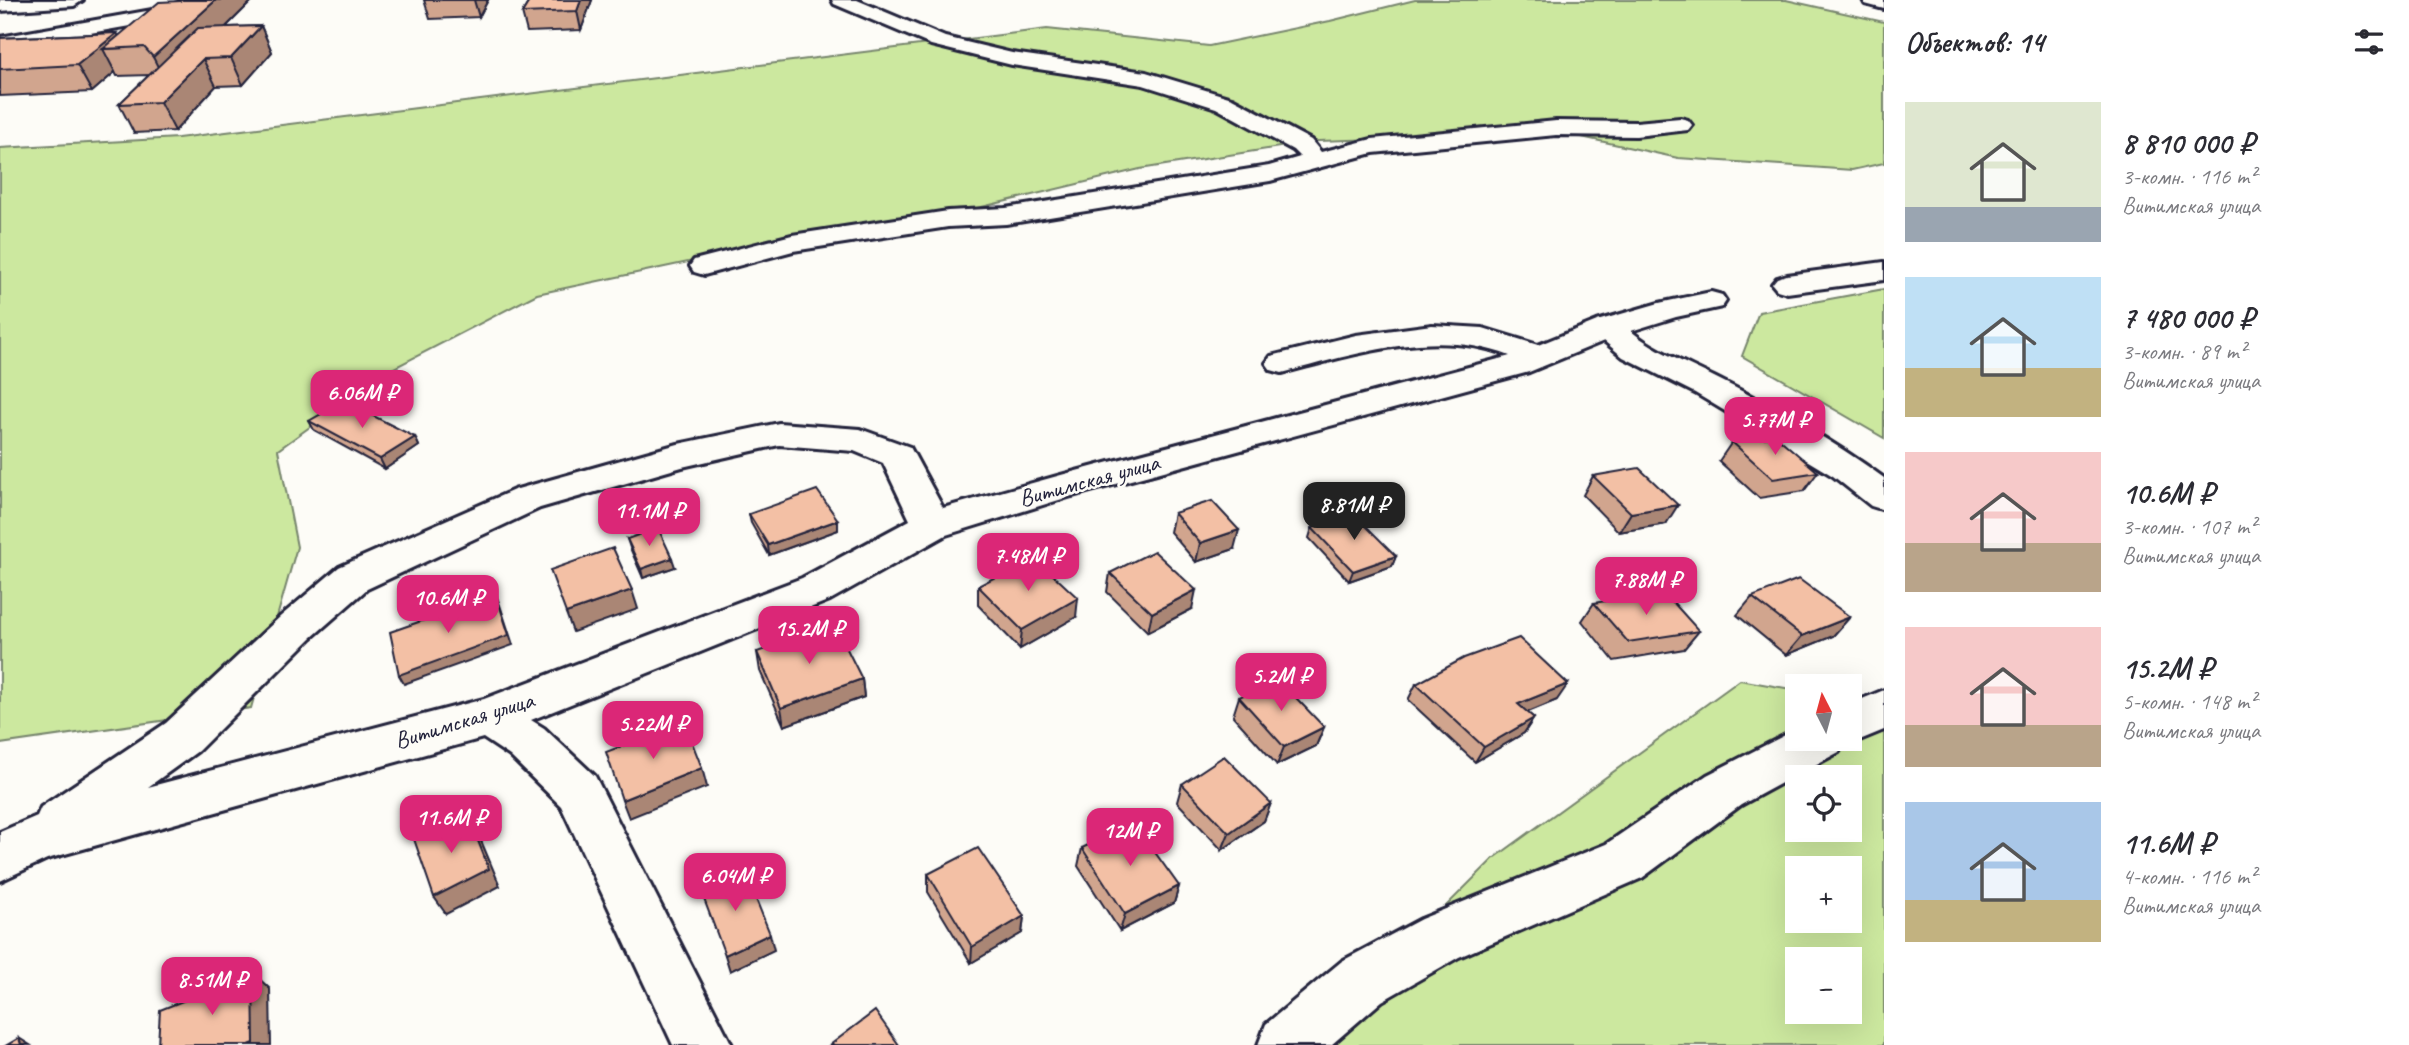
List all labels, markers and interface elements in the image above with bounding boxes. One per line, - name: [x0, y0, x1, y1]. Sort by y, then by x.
- text: Объектов: 14: [1905, 23, 2044, 61]
- icon: filters: [2350, 23, 2388, 61]
- text: 8 810 000 ₽: [2122, 124, 2254, 162]
- icon: home: [1961, 130, 2045, 214]
- text: 3-комн. · 116 m²: [2122, 162, 2256, 191]
- text: Витимская улица: [2122, 191, 2260, 220]
- text: 7 480 000 ₽: [2122, 299, 2254, 337]
- icon: home: [1961, 305, 2045, 389]
- text: 3-комн. · 89 m²: [2122, 337, 2246, 366]
- text: Витимская улица: [2122, 366, 2260, 395]
- pin: 6.06M ₽: [297, 370, 427, 430]
- text: 6.06M ₽: [327, 378, 397, 407]
- pin: 5.77M ₽: [1710, 398, 1840, 457]
- text: 5.77M ₽: [1740, 405, 1810, 434]
- street label: Витимская улица: [1016, 446, 1164, 513]
- text: 10.6M ₽: [2122, 474, 2214, 512]
- icon: home: [1961, 480, 2045, 564]
- pin: 8.81M ₽: [1289, 482, 1419, 542]
- pin: 11.1M ₽: [584, 489, 714, 548]
- text: 8.81M ₽: [1319, 490, 1389, 519]
- text: 11.1M ₽: [614, 496, 684, 525]
- text: 3-комн. · 107 m²: [2122, 512, 2256, 541]
- pin: 7.48M ₽: [963, 534, 1093, 593]
- text: 7.48M ₽: [993, 541, 1063, 570]
- text: Витимская улица: [2122, 541, 2260, 570]
- pin: 7.88M ₽: [1581, 558, 1711, 617]
- text: 7.88M ₽: [1611, 565, 1681, 594]
- pin: 10.6M ₽: [383, 576, 513, 635]
- text: 10.6M ₽: [413, 583, 483, 612]
- pin: 15.2M ₽: [744, 606, 874, 666]
- text: 15.2M ₽: [774, 614, 844, 643]
- text: 15.2M ₽: [2122, 649, 2213, 687]
- pin: 5.2M ₽: [1224, 654, 1338, 713]
- icon: home: [1961, 655, 2045, 739]
- text: 5.2M ₽: [1251, 661, 1311, 690]
- north arrow: [1785, 674, 1862, 751]
- map controls: [1785, 674, 1862, 1024]
- street label: Витимская улица: [391, 684, 539, 755]
- text: 5-комн. · 148 m²: [2122, 687, 2256, 716]
- pin: 5.22M ₽: [588, 702, 718, 761]
- text: 5.22M ₽: [618, 709, 688, 738]
- text: Витимская улица: [2122, 716, 2260, 745]
- button: locate: [1785, 765, 1862, 842]
- pin: 11.6M ₽: [386, 796, 516, 855]
- text: 11.6M ₽: [416, 803, 486, 832]
- pin: 12M ₽: [1081, 808, 1179, 868]
- text: 12M ₽: [1103, 816, 1157, 845]
- text: 11.6M ₽: [2122, 824, 2214, 862]
- icon: home: [1961, 830, 2045, 914]
- pin: 6.04M ₽: [670, 853, 800, 913]
- button: +: [1785, 856, 1862, 933]
- text: 6.04M ₽: [700, 861, 770, 890]
- text: 4-комн. · 116 m²: [2122, 862, 2256, 891]
- text: Витимская улица: [2122, 891, 2260, 920]
- button: −: [1785, 947, 1862, 1024]
- pin: 8.51M ₽: [147, 958, 277, 1017]
- text: 8.51M ₽: [177, 965, 247, 994]

